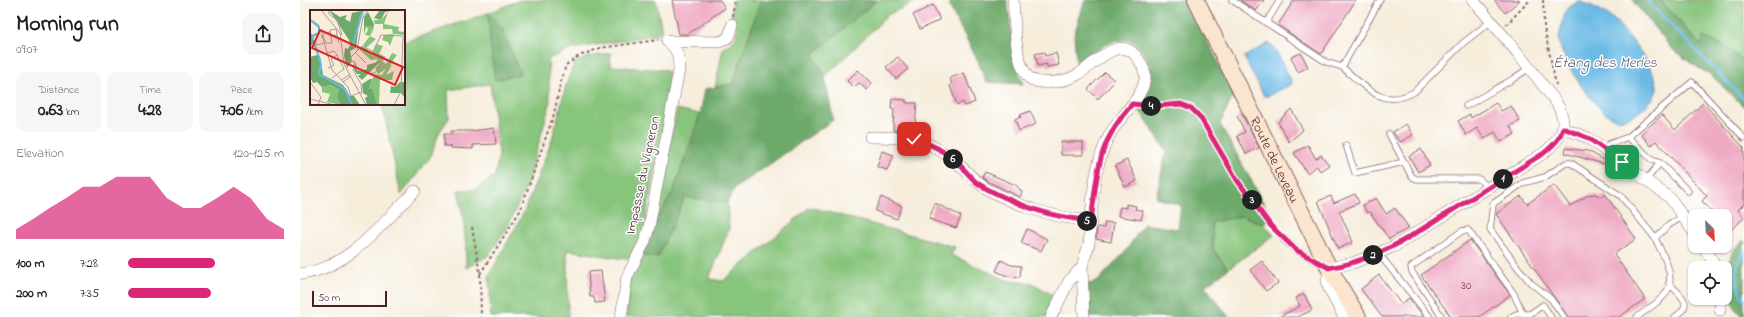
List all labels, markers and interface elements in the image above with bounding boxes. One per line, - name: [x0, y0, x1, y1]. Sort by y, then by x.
- text: Morning run: [16, 9, 119, 41]
- inset map: [310, 10, 405, 105]
- button: share: [242, 13, 284, 55]
- text: 09:07: [16, 40, 38, 59]
- water label: Étang des Merles: [1553, 52, 1657, 75]
- text: Distance: [38, 82, 79, 98]
- text: Time: [139, 82, 161, 98]
- text: Pace: [231, 82, 252, 98]
- pin: 4: [1141, 96, 1161, 116]
- text: 0.63: [38, 98, 63, 123]
- text: 4:28: [138, 98, 162, 123]
- text: 7:06: [220, 98, 243, 123]
- text: 4: [1149, 98, 1153, 114]
- text: km: [63, 104, 79, 120]
- text: /km: [243, 104, 263, 120]
- street label: Route de Leveau: [1243, 113, 1304, 207]
- street label: Impasse du Vigneron: [621, 114, 667, 237]
- pin: [897, 122, 931, 156]
- icon: check: [903, 128, 925, 150]
- text: Elevation: [16, 144, 64, 163]
- text: 120–125 m: [233, 144, 284, 163]
- pin: [1605, 145, 1639, 179]
- pin: 6: [943, 149, 963, 169]
- text: 6: [951, 151, 955, 167]
- icon: arrive: [1611, 151, 1633, 173]
- pin: 1: [1493, 169, 1513, 189]
- text: 1: [1501, 171, 1505, 187]
- pin: 3: [1242, 190, 1262, 210]
- text: 3: [1250, 192, 1254, 208]
- north arrow: [1688, 209, 1732, 253]
- map controls: [1688, 209, 1732, 305]
- pin: 5: [1077, 211, 1097, 231]
- text: 5: [1084, 213, 1090, 229]
- pin: 2: [1363, 245, 1383, 265]
- text: 2: [1370, 247, 1376, 263]
- text: 100 m: [16, 254, 45, 273]
- text: 7:28: [80, 254, 98, 273]
- button: locate: [1688, 261, 1732, 305]
- house number: 30: [1461, 277, 1471, 295]
- text: 200 m: [16, 284, 47, 303]
- text: 7:35: [80, 284, 99, 303]
- scale bar: [312, 289, 387, 308]
- text: 50 m: [318, 290, 340, 306]

